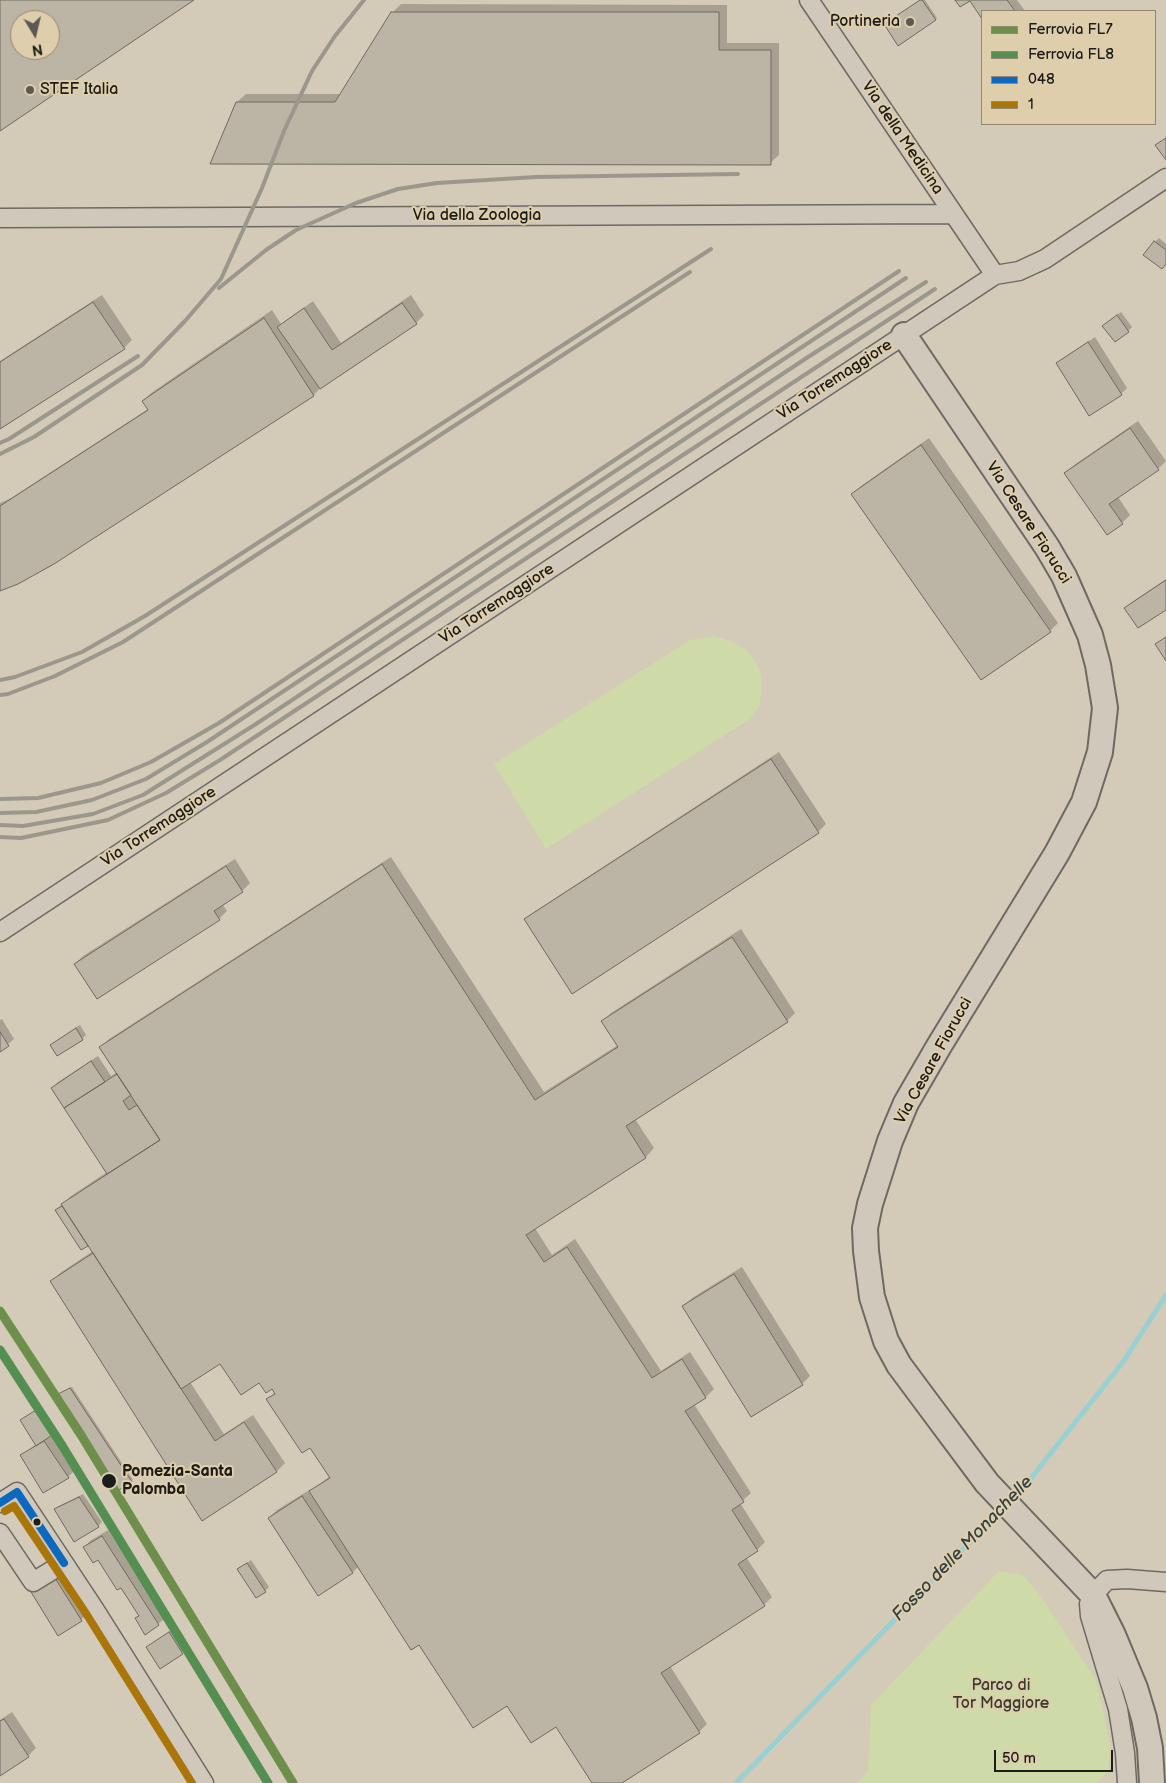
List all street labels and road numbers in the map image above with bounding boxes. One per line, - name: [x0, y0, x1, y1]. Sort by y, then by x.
- street label: Via della Medicina: [857, 78, 947, 198]
- street label: Via della Zoologia: [413, 206, 541, 226]
- street label: Via Torremaggiore: [774, 336, 896, 424]
- street label: Via Cesare Fiorucci: [981, 458, 1075, 588]
- street label: Via Torremaggiore: [436, 560, 558, 648]
- street label: Via Torremaggiore: [98, 783, 220, 871]
- street label: Via Cesare Fiorucci: [891, 994, 977, 1128]

